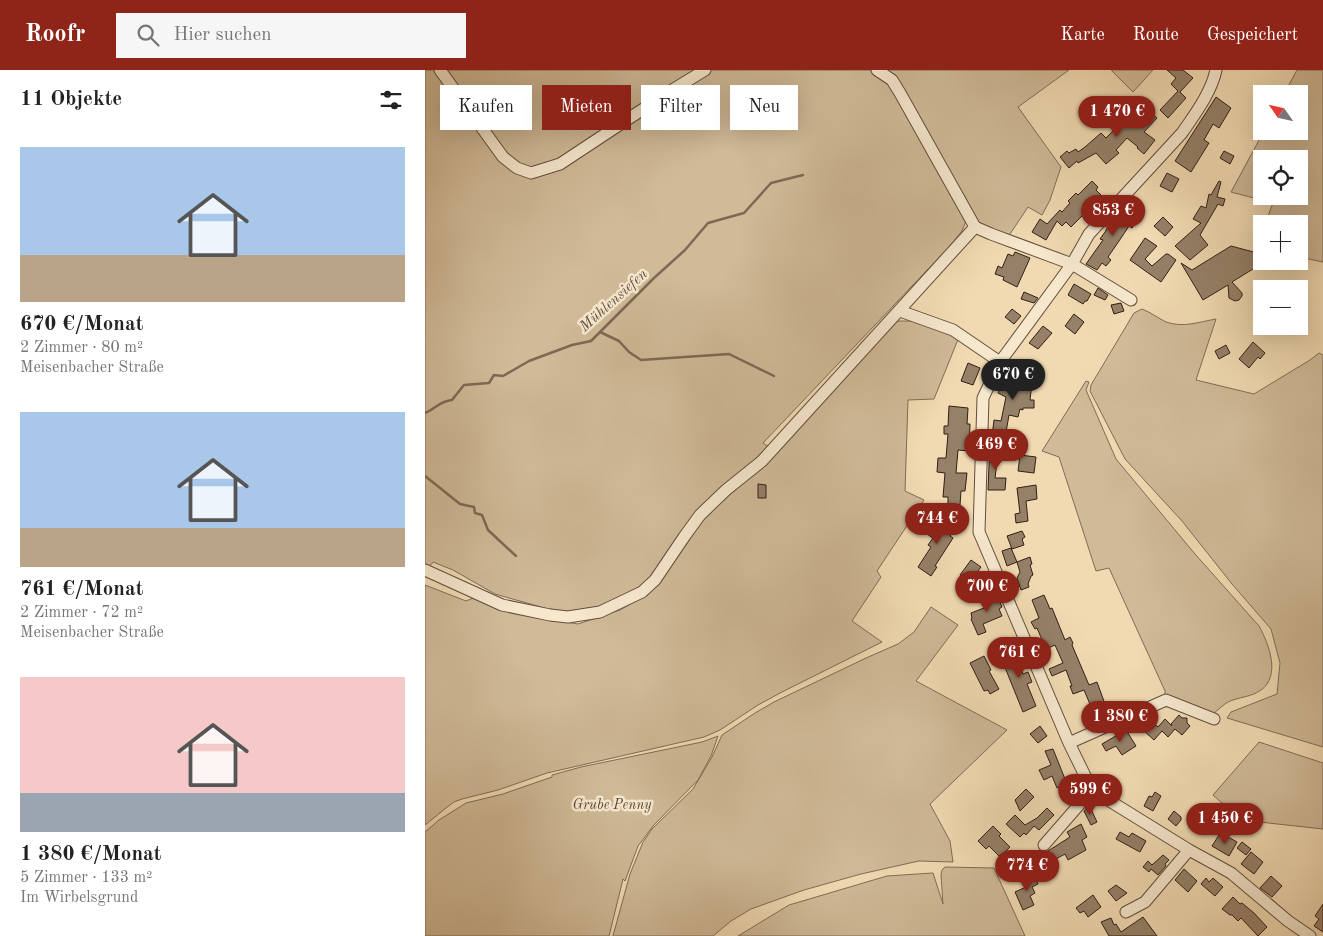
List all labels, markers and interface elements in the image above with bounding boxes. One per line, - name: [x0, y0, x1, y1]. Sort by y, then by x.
- search box: [116, 13, 466, 58]
- icon: search: [134, 21, 162, 49]
- text: Roofr: [25, 23, 86, 47]
- text: Hier suchen: [174, 26, 272, 45]
- text: Karte: [1060, 26, 1105, 44]
- text: Route: [1133, 26, 1179, 44]
- text: Gespeichert: [1207, 26, 1298, 44]
- chip: Kaufen: [440, 85, 532, 130]
- chip: Mieten: [542, 85, 631, 130]
- chip: Filter: [641, 85, 720, 130]
- chip: Neu: [730, 85, 798, 130]
- north arrow: [1253, 85, 1307, 140]
- map controls: [1253, 85, 1308, 335]
- icon: filters: [377, 86, 405, 114]
- text: 11 Objekte: [20, 89, 122, 110]
- pin: 1 470 €: [1071, 96, 1163, 138]
- text: 1 470 €: [1089, 104, 1145, 120]
- button: locate: [1253, 150, 1308, 205]
- icon: home: [168, 180, 258, 270]
- pin: 853 €: [1078, 194, 1148, 237]
- text: 853 €: [1092, 203, 1134, 219]
- button: +: [1253, 215, 1308, 270]
- water label: Mühlensiefen: [576, 266, 651, 336]
- button: −: [1253, 280, 1308, 335]
- text: 670 €/Monat: [20, 314, 143, 335]
- text: 2 Zimmer · 80 m²: [20, 340, 143, 356]
- pin: 670 €: [978, 358, 1048, 401]
- text: Meisenbacher Straße: [20, 360, 164, 376]
- text: 670 €: [992, 367, 1034, 383]
- pin: 469 €: [961, 428, 1031, 471]
- text: 469 €: [975, 437, 1017, 453]
- icon: home: [168, 445, 258, 535]
- pin: 744 €: [902, 502, 972, 545]
- text: 744 €: [916, 511, 958, 527]
- pin: 700 €: [952, 570, 1022, 613]
- text: 761 €/Monat: [20, 579, 143, 600]
- text: 700 €: [966, 579, 1008, 595]
- text: 2 Zimmer · 72 m²: [20, 605, 143, 621]
- text: Meisenbacher Straße: [20, 625, 164, 641]
- pin: 761 €: [984, 636, 1054, 679]
- text: 761 €: [998, 645, 1040, 661]
- pin: 1 380 €: [1074, 700, 1166, 743]
- text: 1 380 €: [1092, 709, 1148, 725]
- icon: home: [168, 710, 258, 800]
- pin: 599 €: [1055, 774, 1125, 816]
- text: 599 €: [1069, 782, 1111, 798]
- park label: Grube Penny: [573, 798, 652, 813]
- pin: 1 450 €: [1179, 802, 1271, 845]
- text: 1 450 €: [1197, 811, 1253, 827]
- text: 1 380 €/Monat: [20, 844, 161, 865]
- pin: 774 €: [992, 850, 1062, 892]
- text: 774 €: [1006, 858, 1048, 874]
- text: 5 Zimmer · 133 m²: [20, 870, 152, 886]
- text: Im Wirbelsgrund: [20, 890, 138, 906]

